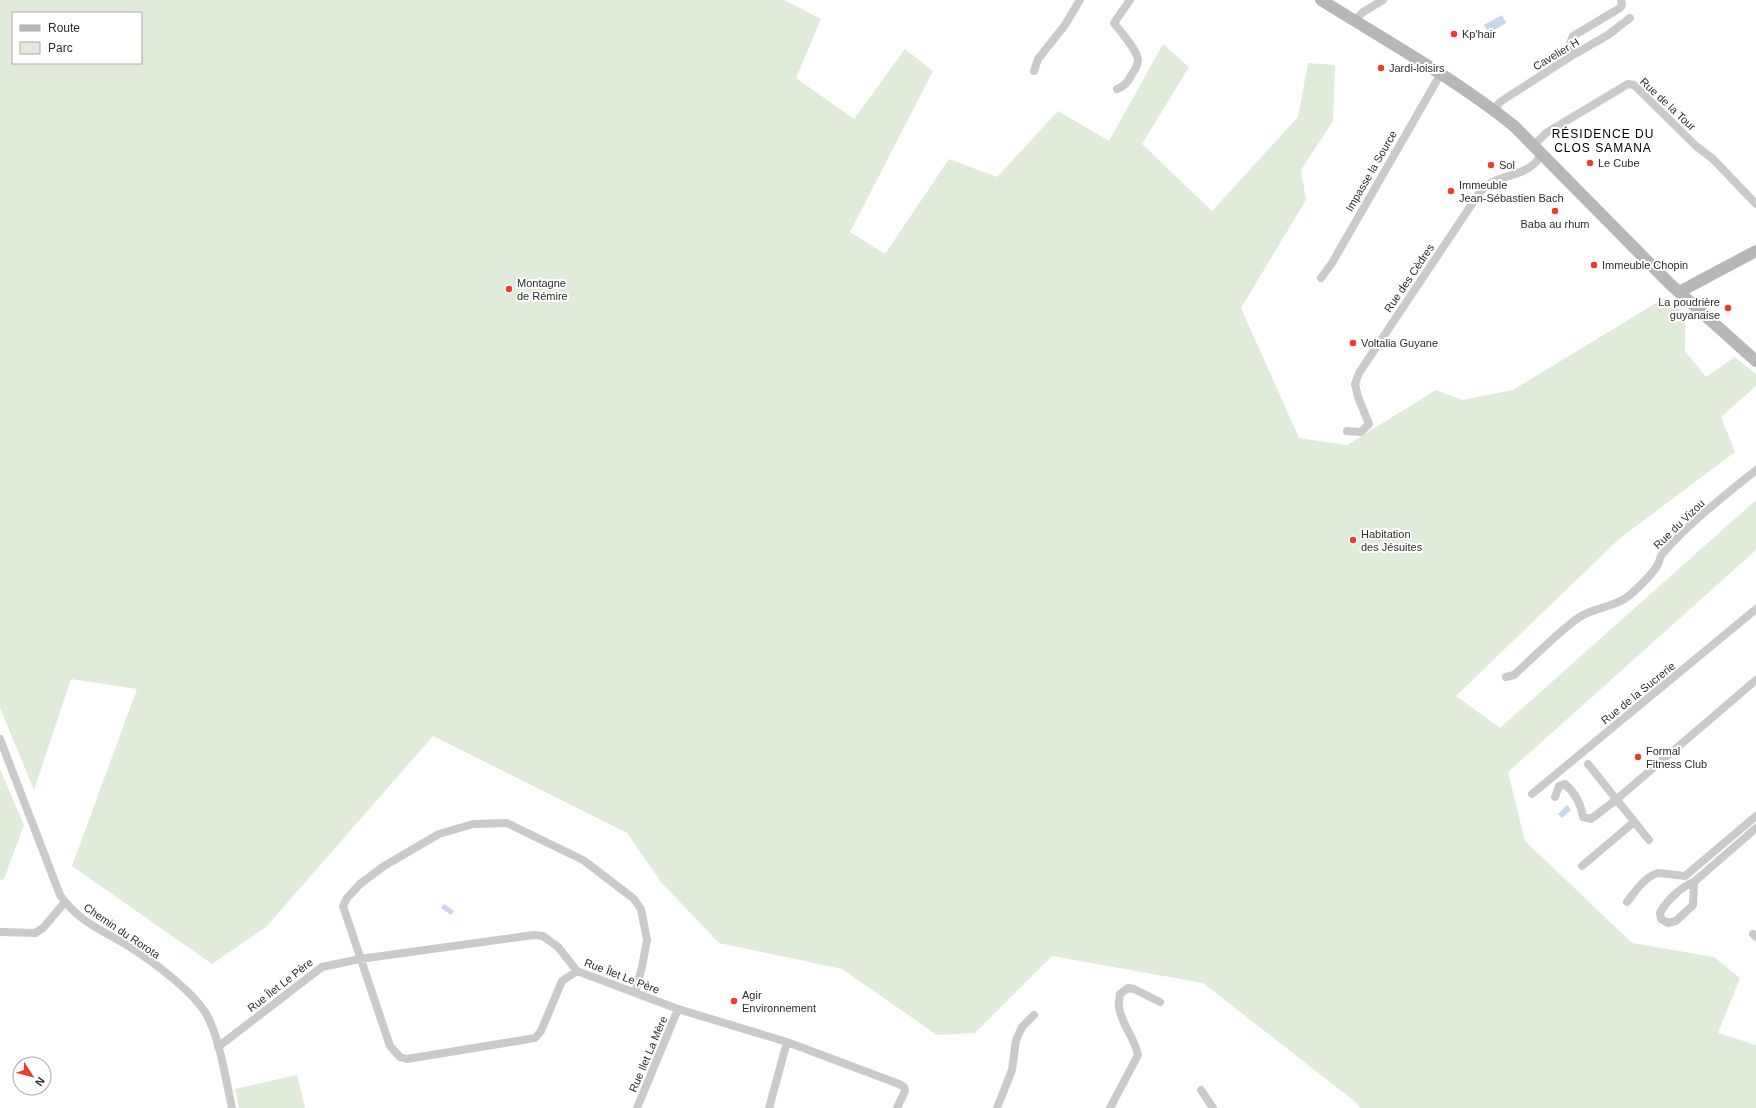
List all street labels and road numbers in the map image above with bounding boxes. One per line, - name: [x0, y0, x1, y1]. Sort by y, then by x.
- street label: Cavelier H: [1531, 36, 1581, 72]
- street label: Rue de la Tour: [1638, 75, 1698, 133]
- street label: Impasse la Source: [1343, 129, 1399, 213]
- street label: Rue des Cèdres: [1382, 241, 1436, 314]
- street label: Rue du Vizou: [1651, 497, 1707, 551]
- street label: Rue de la Sucrerie: [1599, 660, 1677, 726]
- street label: Chemin du Rorota: [82, 901, 163, 961]
- street label: Rue Îlet Le Père: [245, 956, 315, 1014]
- street label: Rue Îlet Le Père: [583, 956, 661, 996]
- street label: Rue Ilet La Mère: [627, 1014, 669, 1094]

